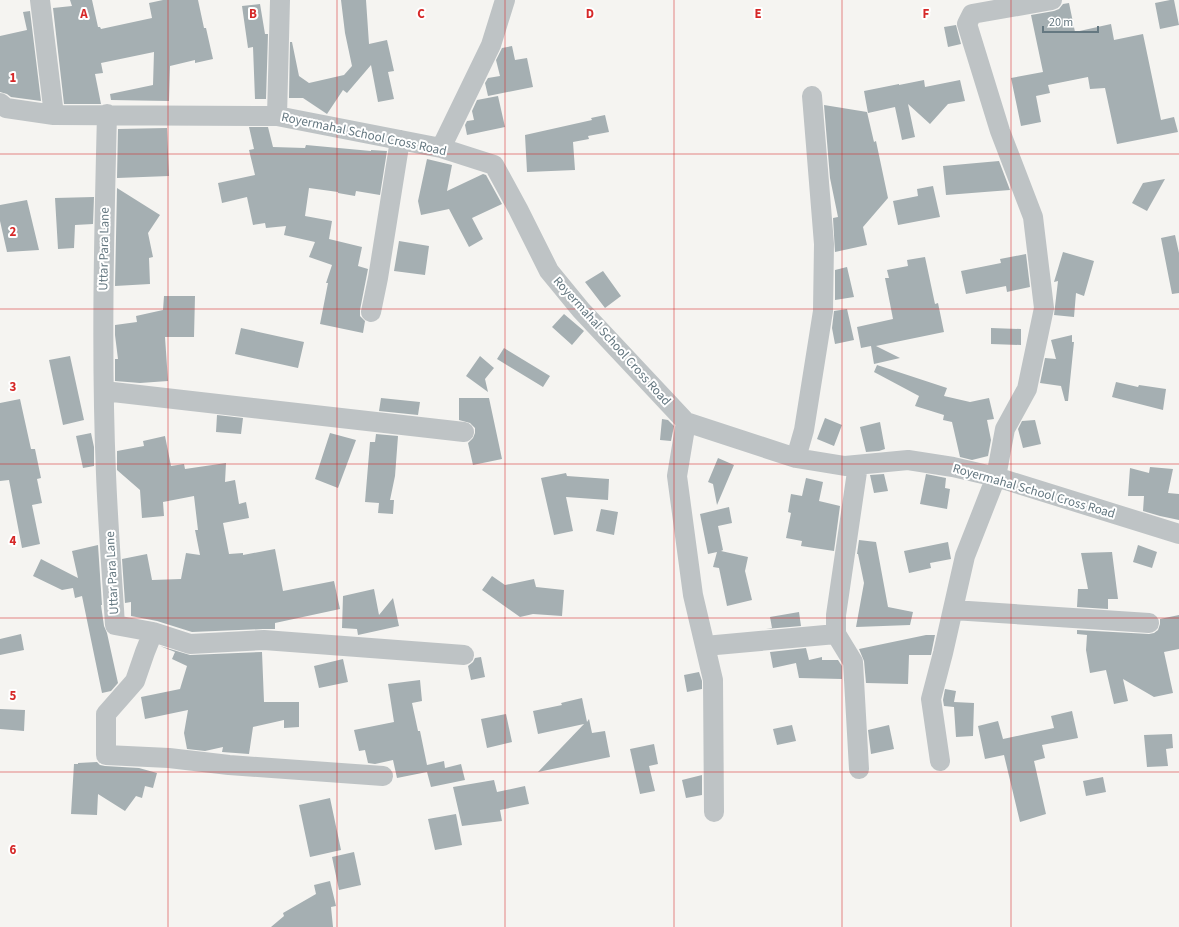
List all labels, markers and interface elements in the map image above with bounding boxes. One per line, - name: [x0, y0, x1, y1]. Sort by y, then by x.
- text: A: [79, 5, 88, 23]
- text: B: [249, 5, 257, 23]
- text: C: [417, 5, 425, 23]
- text: D: [586, 5, 594, 23]
- text: E: [754, 5, 762, 23]
- text: F: [923, 5, 930, 23]
- scale bar: [1043, 8, 1098, 34]
- text: 20 m: [1049, 14, 1073, 31]
- text: 1: [10, 69, 17, 87]
- street label: Royermahal School Cross Road: [280, 108, 448, 160]
- street label: Uttar Para Lane: [94, 207, 114, 291]
- text: 2: [10, 223, 17, 241]
- street label: Royermahal School Cross Road: [549, 272, 675, 410]
- text: 3: [10, 378, 17, 396]
- street label: Royermahal School Cross Road: [951, 459, 1117, 523]
- street label: Uttar Para Lane: [101, 531, 123, 615]
- text: 4: [10, 532, 17, 550]
- text: 5: [10, 687, 17, 705]
- text: 6: [10, 841, 17, 859]

